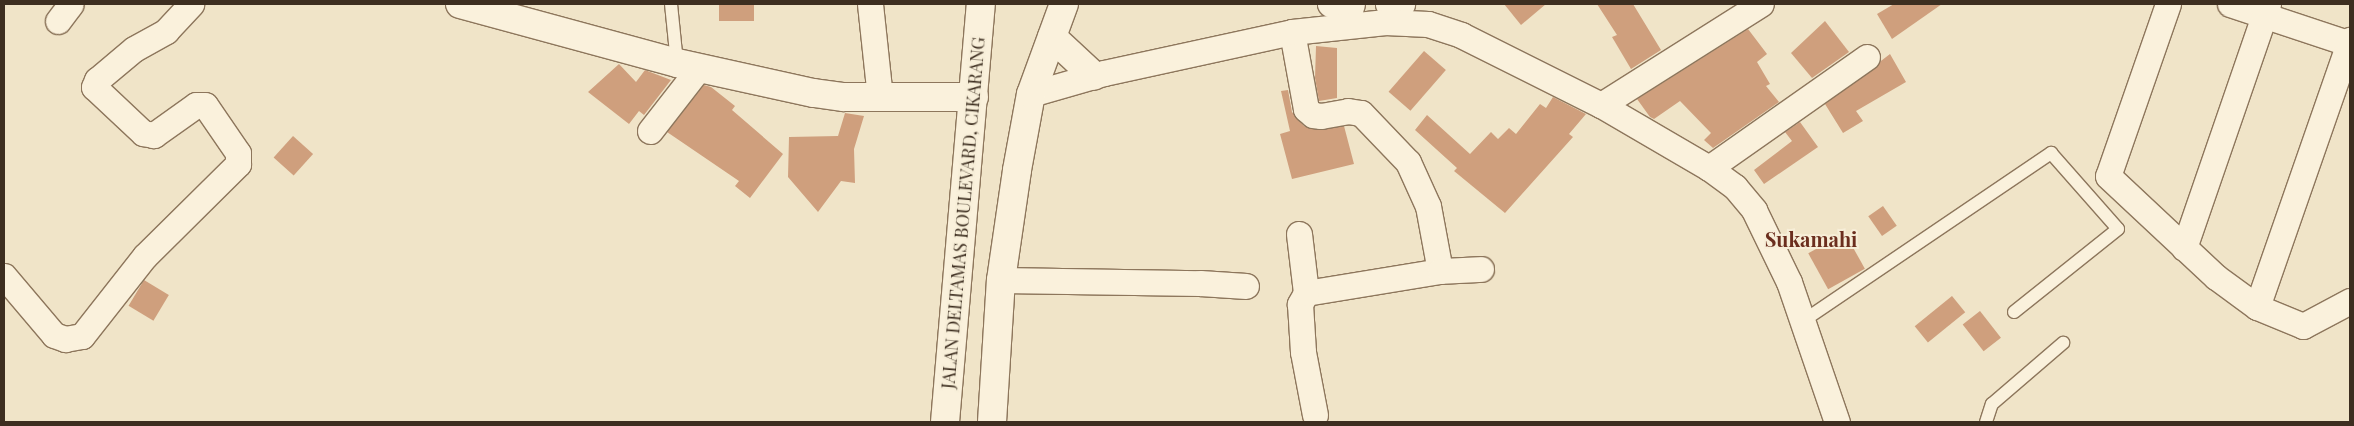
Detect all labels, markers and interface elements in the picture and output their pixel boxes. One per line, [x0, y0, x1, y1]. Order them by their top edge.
street label: JALAN DELTAMAS BOULEVARD, CIKARANG [937, 36, 989, 390]
district label: Sukamahi [1765, 226, 1857, 250]

